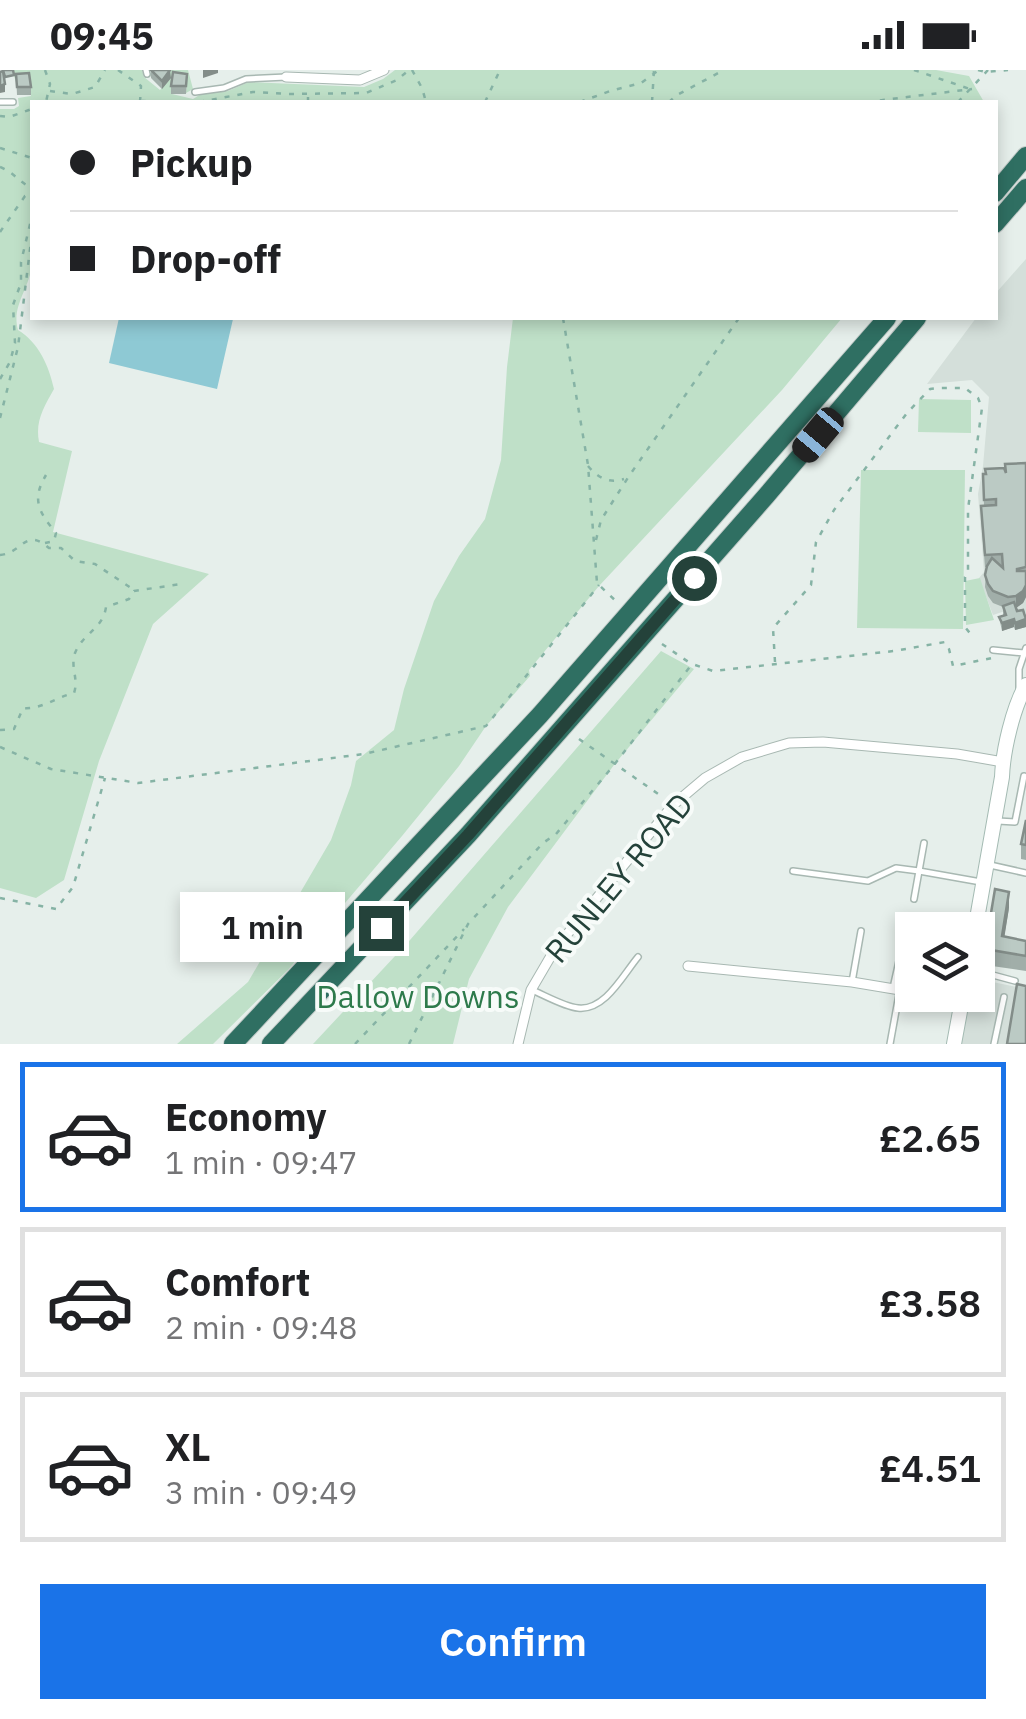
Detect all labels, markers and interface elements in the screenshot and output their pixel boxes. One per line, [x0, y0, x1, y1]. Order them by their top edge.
text: 09:45 [50, 11, 154, 60]
text: Pickup [130, 138, 253, 187]
text: Drop-off [130, 234, 281, 283]
car [787, 402, 849, 468]
route start [672, 556, 717, 601]
street label: RUNLEY ROAD [535, 784, 702, 971]
callout: 1 min [181, 893, 346, 963]
text: 1 min [221, 906, 304, 948]
route end [359, 906, 404, 951]
map controls [895, 912, 995, 1012]
button: layers [895, 912, 995, 1012]
park label: Dallow Downs [316, 975, 520, 1017]
icon: car [45, 1092, 135, 1182]
text: Economy [165, 1092, 327, 1141]
text: £2.65 [879, 1113, 981, 1162]
text: 1 min · 09:47 [165, 1141, 358, 1183]
icon: car [45, 1257, 135, 1347]
text: Comfort [165, 1257, 310, 1306]
text: £3.58 [879, 1278, 981, 1327]
text: 2 min · 09:48 [165, 1306, 358, 1348]
icon: car [45, 1422, 135, 1512]
text: XL [165, 1422, 211, 1471]
text: £4.51 [879, 1443, 981, 1492]
text: 3 min · 09:49 [165, 1471, 358, 1513]
button: Confirm [40, 1584, 986, 1699]

